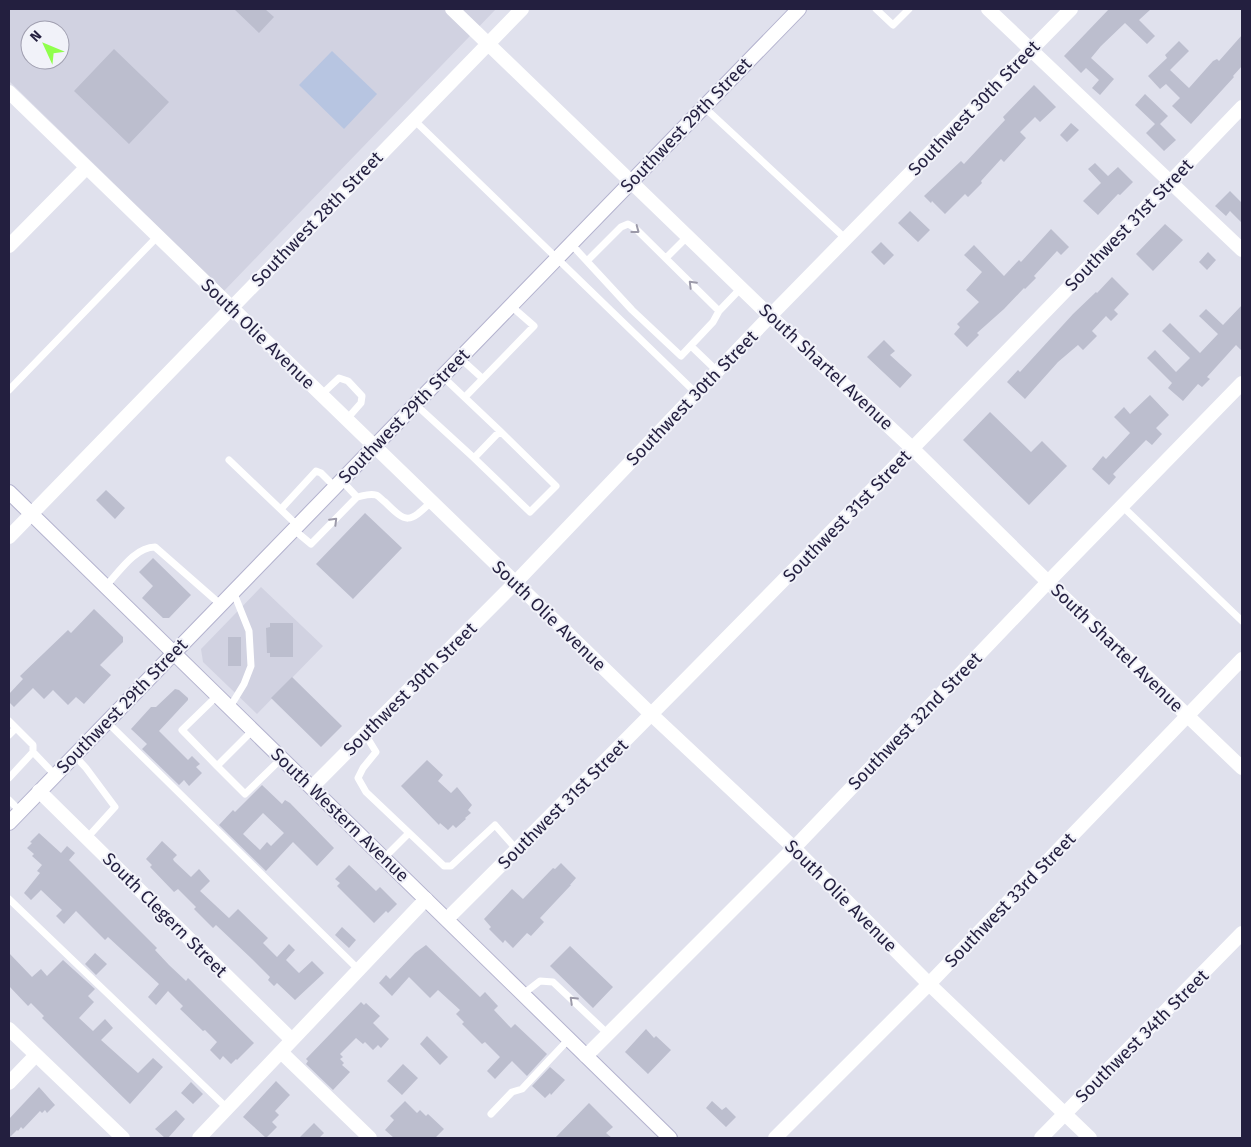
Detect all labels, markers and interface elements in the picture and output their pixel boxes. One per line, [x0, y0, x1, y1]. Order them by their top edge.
north arrow [20, 20, 70, 70]
text: N [27, 27, 45, 46]
street label: Southwest 30th Street [904, 35, 1045, 180]
street label: Southwest 29th Street [616, 53, 756, 197]
street label: Southwest 28th Street [247, 146, 388, 291]
street label: Southwest 31st Street [1060, 154, 1198, 296]
one-way arrow [630, 224, 640, 233]
street label: South Olie Avenue [196, 274, 320, 394]
one-way arrow [689, 281, 698, 290]
street label: South Shartel Avenue [754, 299, 898, 435]
street label: Southwest 30th Street [622, 325, 763, 470]
street label: Southwest 29th Street [334, 344, 474, 488]
street label: Southwest 31st Street [778, 445, 916, 587]
one-way arrow [328, 517, 337, 526]
street label: South Olie Avenue [487, 556, 611, 676]
street label: South Shartel Avenue [1046, 579, 1188, 717]
street label: Southwest 30th Street [339, 617, 482, 760]
street label: Southwest 29th Street [52, 634, 192, 778]
street label: Southwest 32nd Street [844, 647, 987, 794]
street label: Southwest 31st Street [493, 734, 633, 874]
street label: South Western Avenue [266, 743, 414, 887]
street label: Southwest 33rd Street [940, 828, 1080, 972]
street label: South Olie Avenue [780, 835, 902, 957]
street label: South Clegern Street [98, 848, 232, 982]
street label: Southwest 34th Street [1071, 964, 1214, 1107]
one-way arrow [569, 997, 578, 1006]

